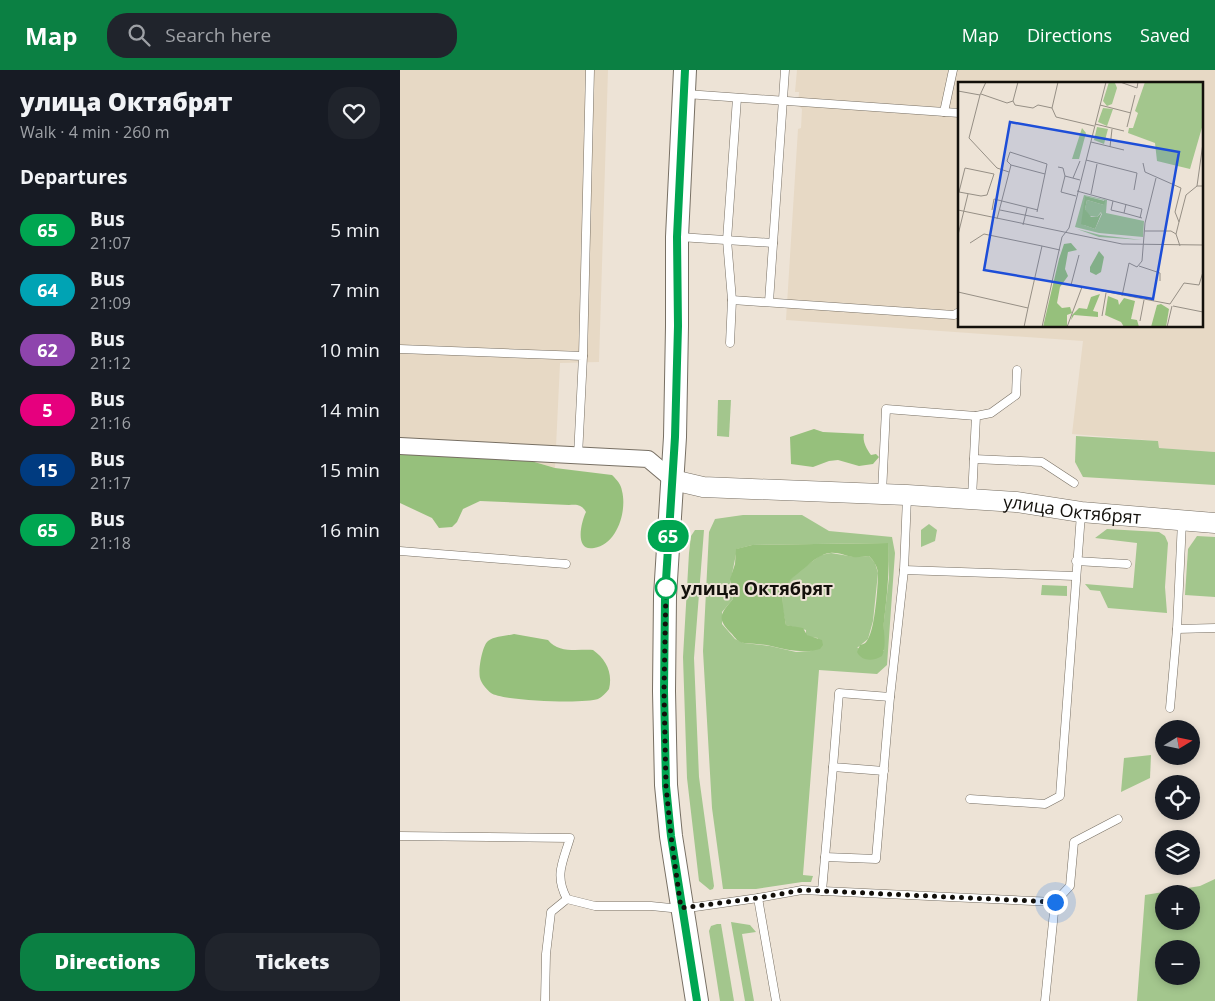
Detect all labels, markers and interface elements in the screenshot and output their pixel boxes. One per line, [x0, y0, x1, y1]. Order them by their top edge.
search box [107, 13, 457, 58]
text: Map [25, 19, 77, 52]
icon: search [125, 21, 153, 49]
text: Search here [165, 22, 271, 48]
text: Map [962, 23, 999, 47]
text: Directions [1027, 23, 1112, 47]
text: Saved [1140, 23, 1190, 47]
inset map [958, 82, 1202, 328]
text: улица Октябрят [20, 85, 232, 118]
button: heart [328, 87, 380, 139]
text: Walk · 4 min · 260 m [20, 121, 170, 143]
text: Departures [20, 164, 127, 190]
text: Bus [90, 206, 125, 232]
text: 5 min [330, 217, 380, 243]
text: 65 [37, 218, 58, 242]
text: 21:07 [90, 232, 131, 254]
text: Bus [90, 266, 125, 292]
text: 7 min [330, 277, 380, 303]
text: 64 [37, 278, 58, 302]
text: 21:09 [90, 292, 131, 314]
text: Bus [90, 326, 125, 352]
text: 10 min [319, 337, 380, 363]
text: 62 [37, 338, 58, 362]
text: 21:12 [90, 352, 131, 374]
text: Bus [90, 386, 125, 412]
text: 14 min [319, 397, 380, 423]
text: 5 [42, 398, 53, 422]
text: 21:16 [90, 412, 131, 434]
text: Bus [90, 446, 125, 472]
text: 15 min [319, 457, 380, 483]
text: 15 [37, 458, 58, 482]
text: 21:17 [90, 472, 131, 494]
street label: улица Октябрят [1003, 489, 1143, 529]
text: Bus [90, 506, 125, 532]
text: 16 min [319, 517, 380, 543]
text: 65 [37, 518, 58, 542]
line badge: 65 [646, 520, 690, 552]
text: 65 [658, 524, 678, 548]
text: 21:18 [90, 532, 131, 554]
place label: улица Октябрят [681, 576, 833, 600]
marker: улица Октябрят [655, 577, 677, 599]
north arrow [1155, 720, 1200, 765]
map controls [1155, 720, 1200, 985]
button: locate [1155, 775, 1200, 820]
button: layers [1155, 830, 1200, 875]
button: + [1155, 885, 1200, 930]
your location [1043, 890, 1068, 915]
button: Directions [20, 933, 195, 991]
button: Tickets [205, 933, 380, 991]
button: − [1155, 940, 1200, 985]

